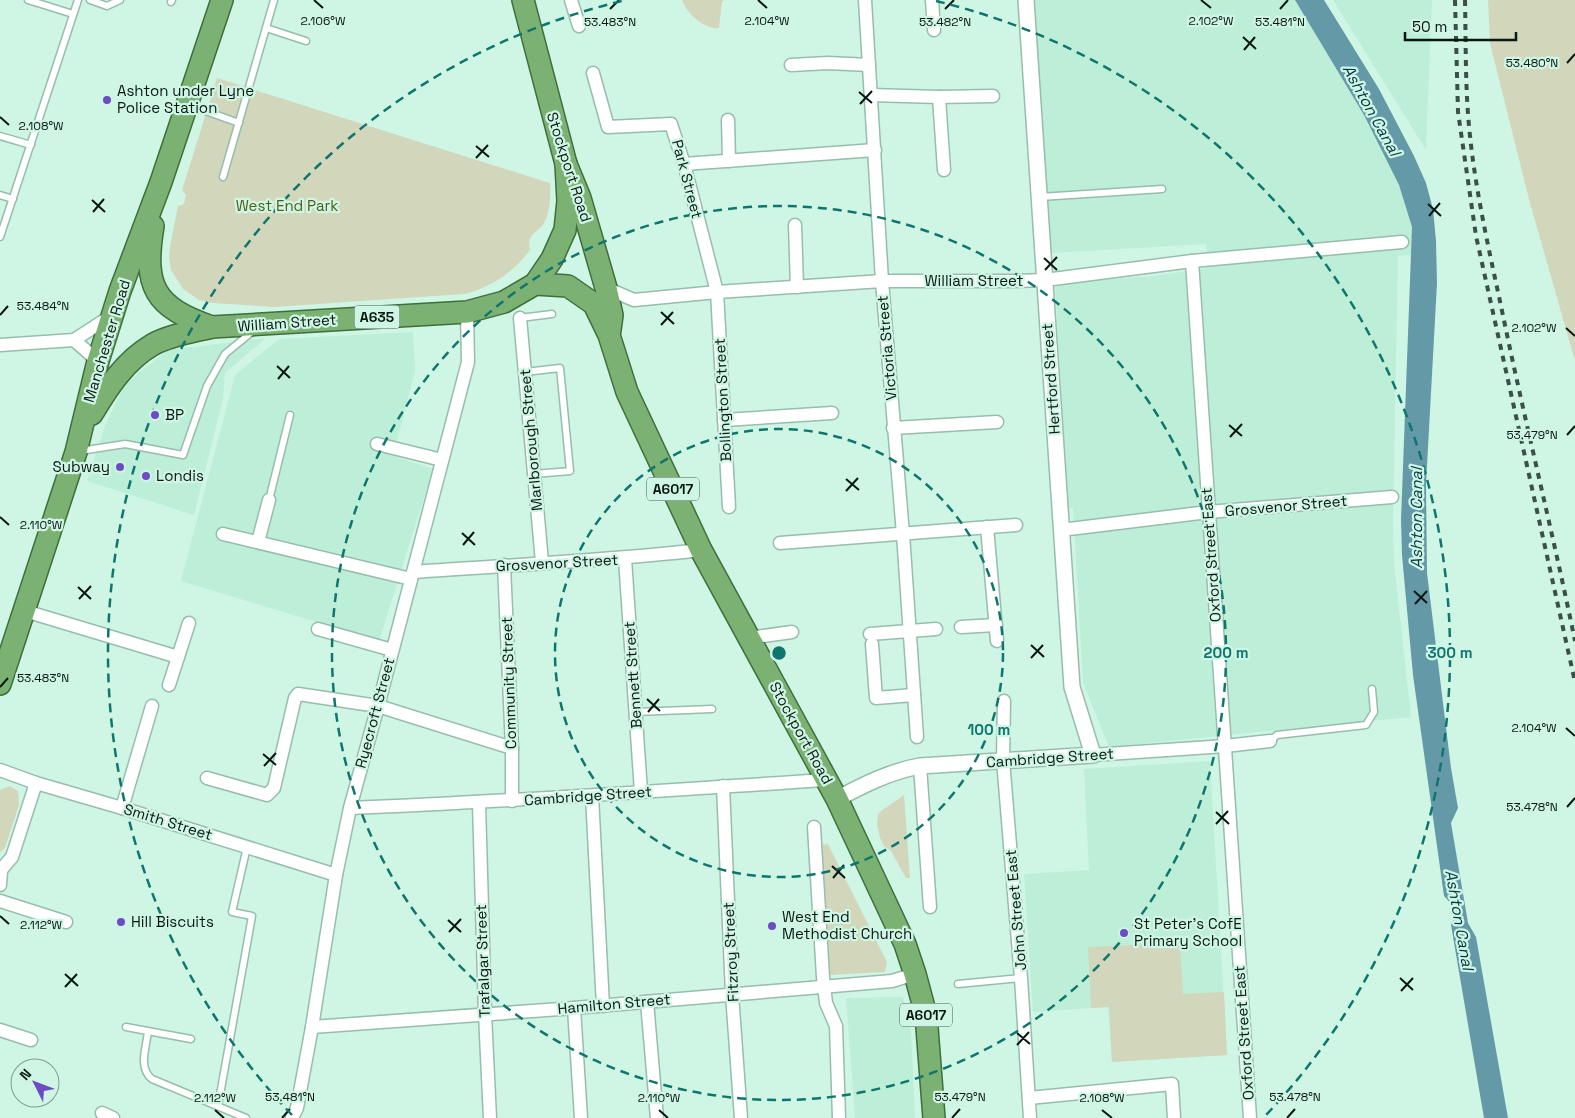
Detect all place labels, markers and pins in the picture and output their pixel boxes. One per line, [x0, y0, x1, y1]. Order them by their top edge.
place label: Ashton under Lyne Police Station [117, 81, 254, 117]
marker: Ashton under Lyne Police Station [101, 94, 113, 106]
place label: BP [165, 405, 184, 424]
marker: BP [149, 409, 161, 421]
place label: Subway [53, 457, 110, 476]
marker: Subway [114, 461, 126, 473]
place label: Londis [156, 466, 204, 485]
marker: Londis [140, 470, 152, 482]
centre of rings [770, 644, 788, 662]
place label: West End Methodist Church [782, 907, 912, 943]
place label: Hill Biscuits [131, 912, 214, 931]
place label: St Peter's CofE Primary School [1134, 914, 1242, 950]
marker: Hill Biscuits [115, 916, 127, 928]
marker: West End Methodist Church [766, 920, 778, 932]
marker: St Peter's CofE Primary School [1118, 927, 1130, 939]

